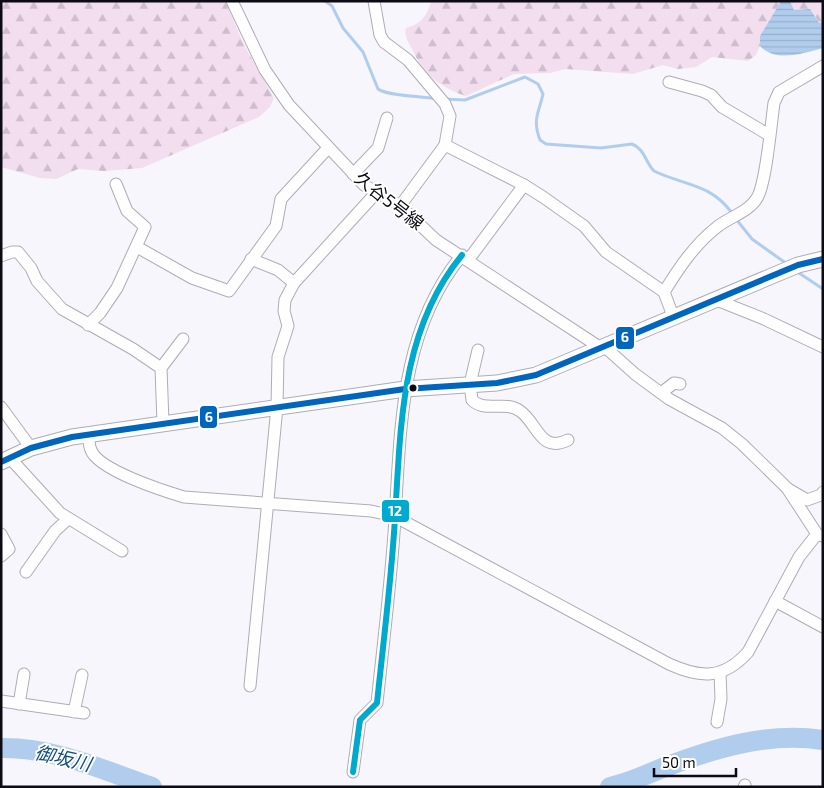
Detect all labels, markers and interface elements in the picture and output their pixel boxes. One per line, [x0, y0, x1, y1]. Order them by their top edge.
street label: 久谷5号線 [351, 166, 429, 234]
line badge: 6 [615, 326, 635, 350]
text: 6 [621, 328, 629, 345]
unlabelled marker [408, 383, 418, 393]
line badge: 6 [199, 405, 218, 429]
text: 6 [205, 408, 213, 425]
line badge: 12 [381, 499, 410, 523]
text: 12 [388, 502, 402, 519]
water label: 御坂川 [33, 740, 95, 776]
scale bar [654, 746, 736, 778]
text: 50 m [662, 753, 696, 771]

